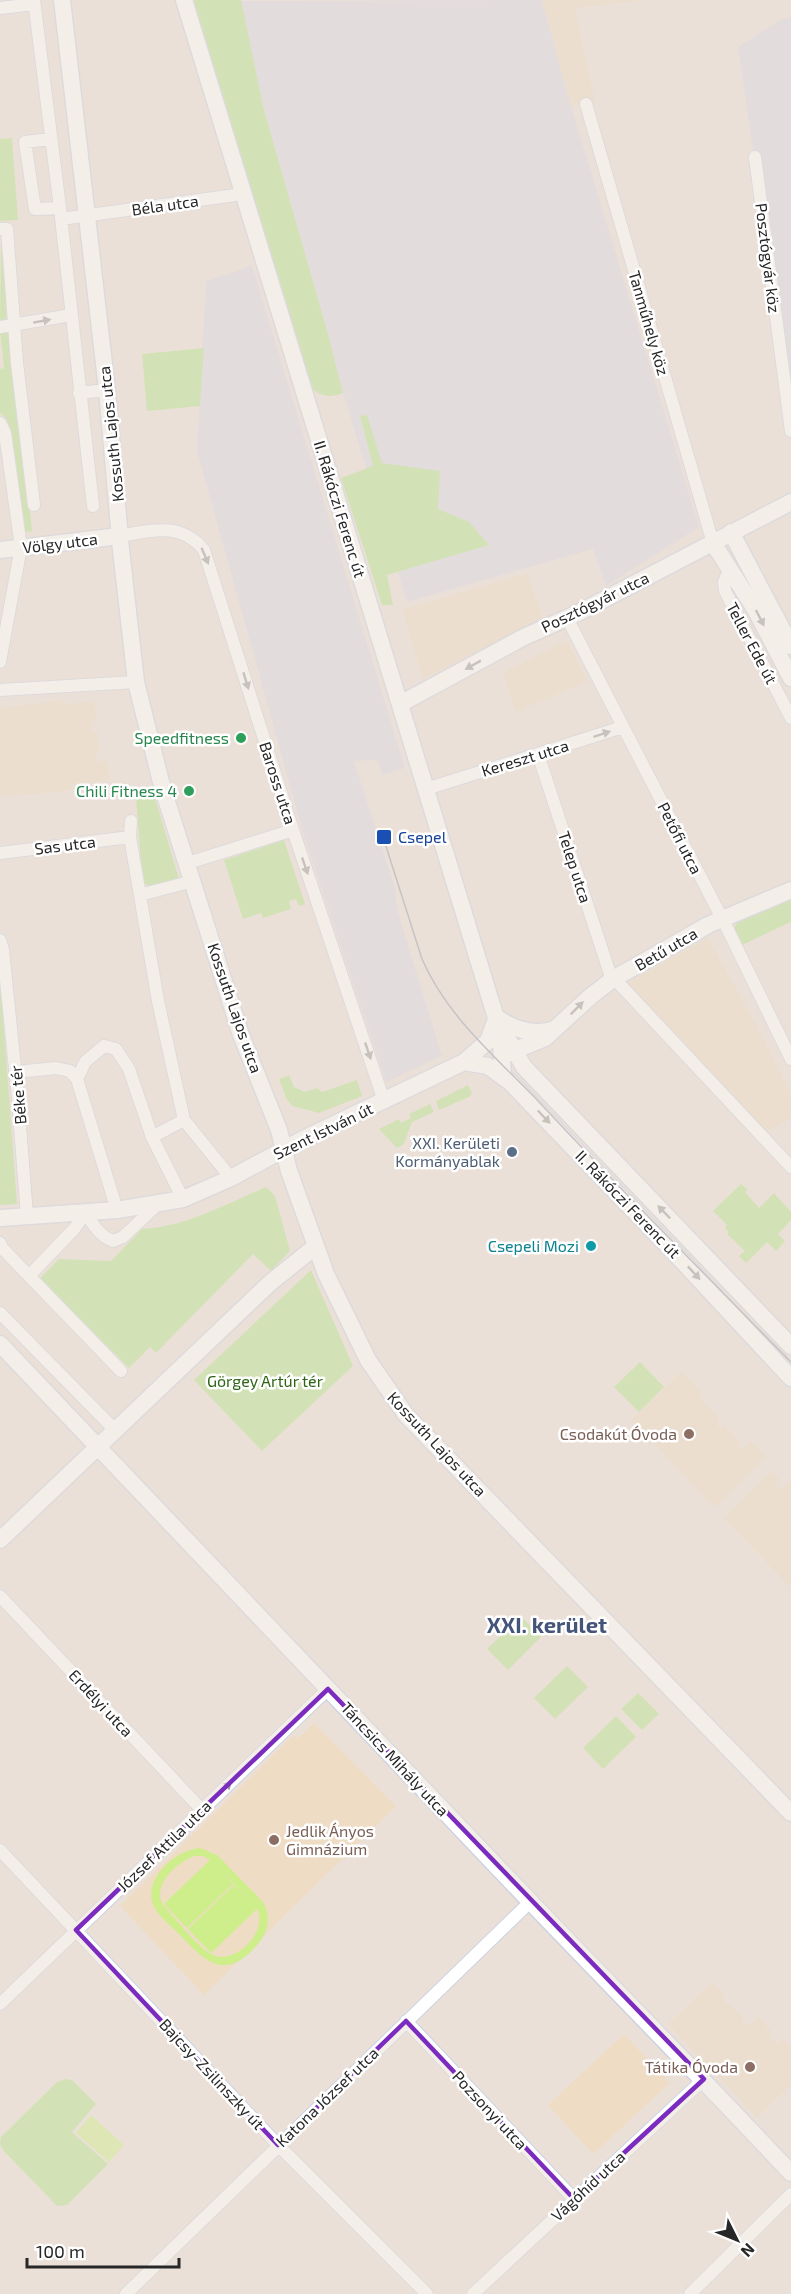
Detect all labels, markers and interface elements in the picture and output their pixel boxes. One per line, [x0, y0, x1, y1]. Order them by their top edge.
street label: Béla utca [130, 190, 200, 219]
street label: Posztógyár köz [752, 202, 785, 314]
street label: Tanműhely köz [625, 268, 674, 377]
one-way arrow [33, 316, 52, 325]
street label: Kossuth Lajos utca [94, 365, 128, 503]
street label: II. Rákóczi Ferenc út [311, 438, 370, 580]
street label: Völgy utca [21, 528, 99, 557]
one-way arrow [201, 548, 210, 565]
street label: Posztógyár utca [538, 567, 652, 636]
street label: Teller Ede út [723, 599, 782, 687]
one-way arrow [755, 610, 765, 627]
one-way arrow [464, 660, 481, 670]
one-way arrow [242, 672, 251, 690]
place label: Speedfitness [134, 728, 229, 747]
one-way arrow [593, 728, 611, 738]
marker: Speedfitness [234, 731, 248, 745]
street label: Kereszt utca [479, 735, 571, 780]
street label: Baross utca [256, 739, 301, 827]
place label: Chili Fitness 4 [76, 781, 177, 800]
marker: Chili Fitness 4 [182, 784, 196, 798]
street label: Petőfi utca [654, 799, 707, 877]
place label: Csepel [398, 827, 447, 846]
marker: Csepel [375, 828, 393, 846]
street label: Telep utca [555, 829, 596, 905]
street label: Sas utca [33, 831, 97, 858]
one-way arrow [301, 857, 311, 875]
street label: Betű utca [631, 923, 700, 974]
street label: Kossuth Lajos utca [203, 940, 267, 1076]
one-way arrow [570, 1002, 584, 1016]
one-way arrow [363, 1042, 373, 1060]
street label: Béke tér [5, 1064, 30, 1125]
street label: Szent István út [270, 1098, 376, 1163]
one-way arrow [537, 1110, 551, 1125]
place label: XXI. Kerületi Kormányablak [395, 1133, 500, 1170]
marker: XXI. Kerületi Kormányablak [505, 1145, 519, 1159]
street label: II. Rákóczi Ferenc út [572, 1146, 685, 1261]
one-way arrow [657, 1205, 671, 1220]
place label: Csepeli Mozi [488, 1236, 579, 1255]
marker: Csepeli Mozi [584, 1239, 598, 1253]
one-way arrow [687, 1265, 700, 1280]
park label: Görgey Artúr tér [207, 1371, 324, 1390]
street label: Kossuth Lajos utca [383, 1387, 491, 1501]
place label: Csodakút Óvoda [560, 1424, 677, 1443]
marker: Csodakút Óvoda [682, 1427, 696, 1441]
district label: XXI. kerület [487, 1611, 607, 1637]
street label: Erdélyi utca [65, 1665, 137, 1740]
street label: Táncsics Mihály utca [338, 1698, 453, 1820]
one-way arrow [217, 1781, 232, 1795]
street label: József Attila utca [113, 1796, 215, 1895]
place label: Jedlik Ányos Gimnázium [286, 1821, 374, 1858]
marker: Jedlik Ányos Gimnázium [267, 1833, 281, 1847]
street label: Bajcsy-Zsilinszky út [155, 2014, 269, 2134]
street label: Katona József utca [271, 2043, 382, 2150]
place label: Tátika Óvoda [645, 2057, 738, 2076]
marker: Tátika Óvoda [743, 2060, 757, 2074]
street label: Pozsonyi utca [449, 2066, 532, 2153]
street label: Vágóhíd utca [547, 2147, 628, 2225]
north arrow [707, 2210, 767, 2270]
scale bar [27, 2231, 178, 2269]
text: 100 m [36, 2240, 85, 2262]
text: N [737, 2240, 759, 2261]

